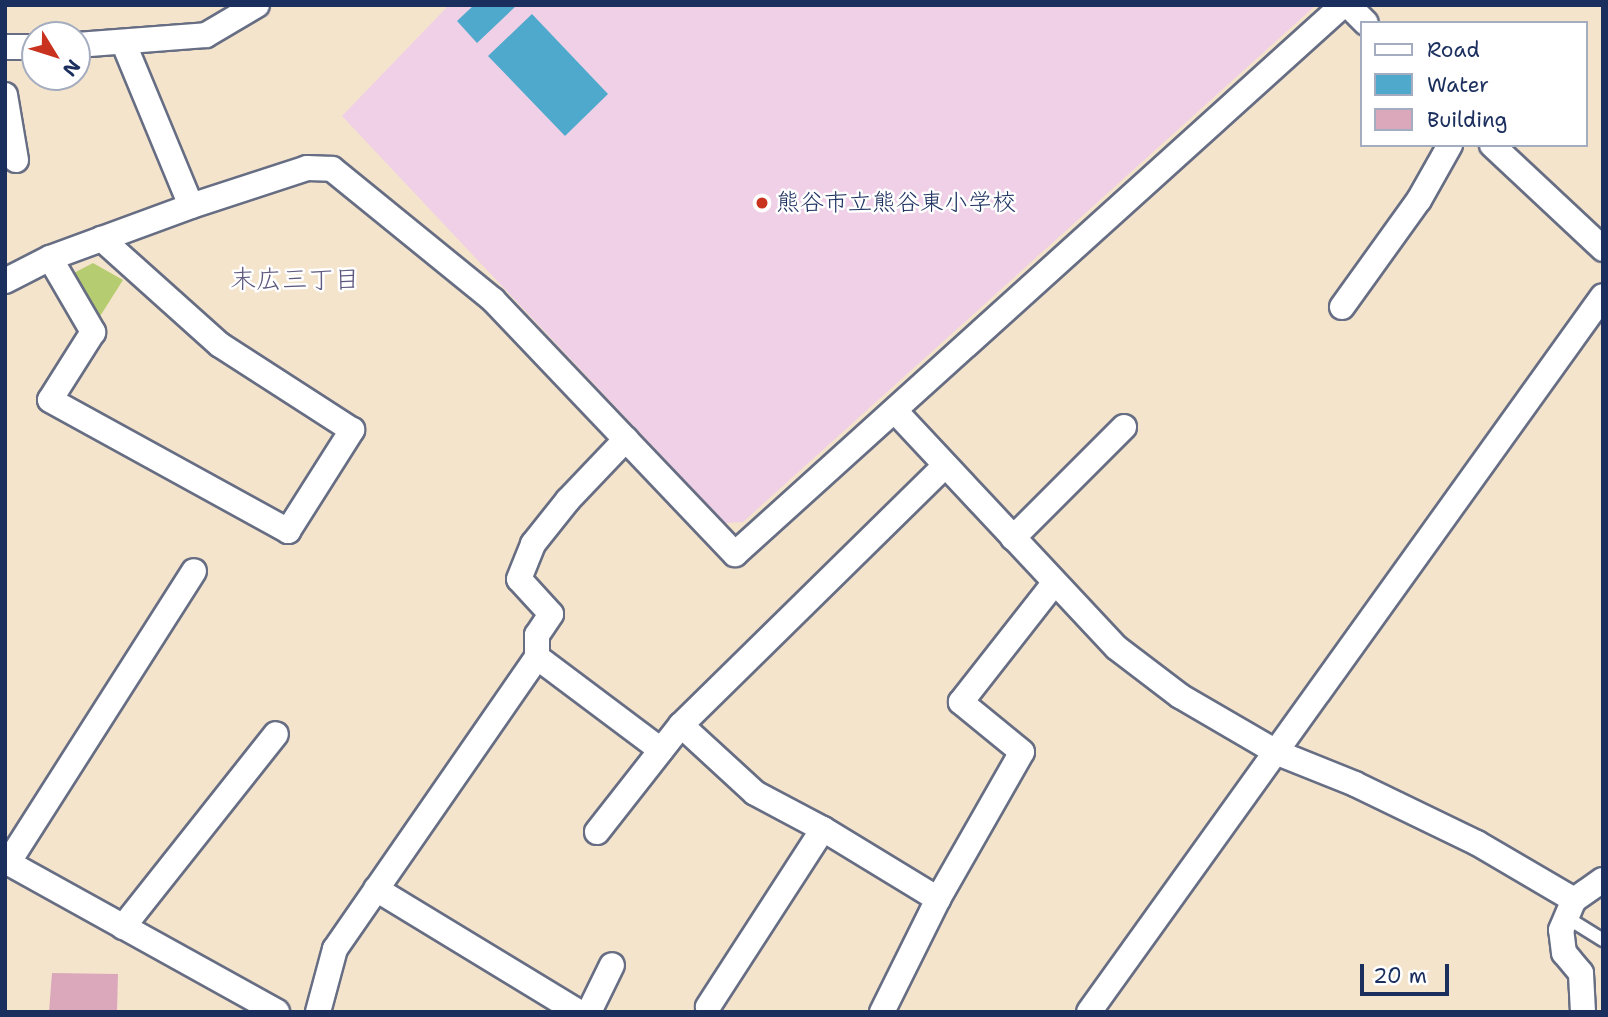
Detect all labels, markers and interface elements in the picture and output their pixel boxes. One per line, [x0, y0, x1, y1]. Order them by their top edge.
north arrow [21, 21, 91, 91]
legend [1360, 21, 1587, 147]
text: Road [1427, 36, 1480, 64]
text: N [57, 54, 86, 82]
text: Water [1427, 71, 1489, 99]
text: Building [1427, 106, 1507, 134]
place label: 熊谷市立熊谷東小学校 [776, 189, 1016, 217]
marker: 熊谷市立熊谷東小学校 [754, 195, 770, 211]
district label: 末広三丁目 [230, 263, 360, 295]
scale bar [1363, 950, 1452, 994]
text: 20 m [1373, 962, 1427, 990]

